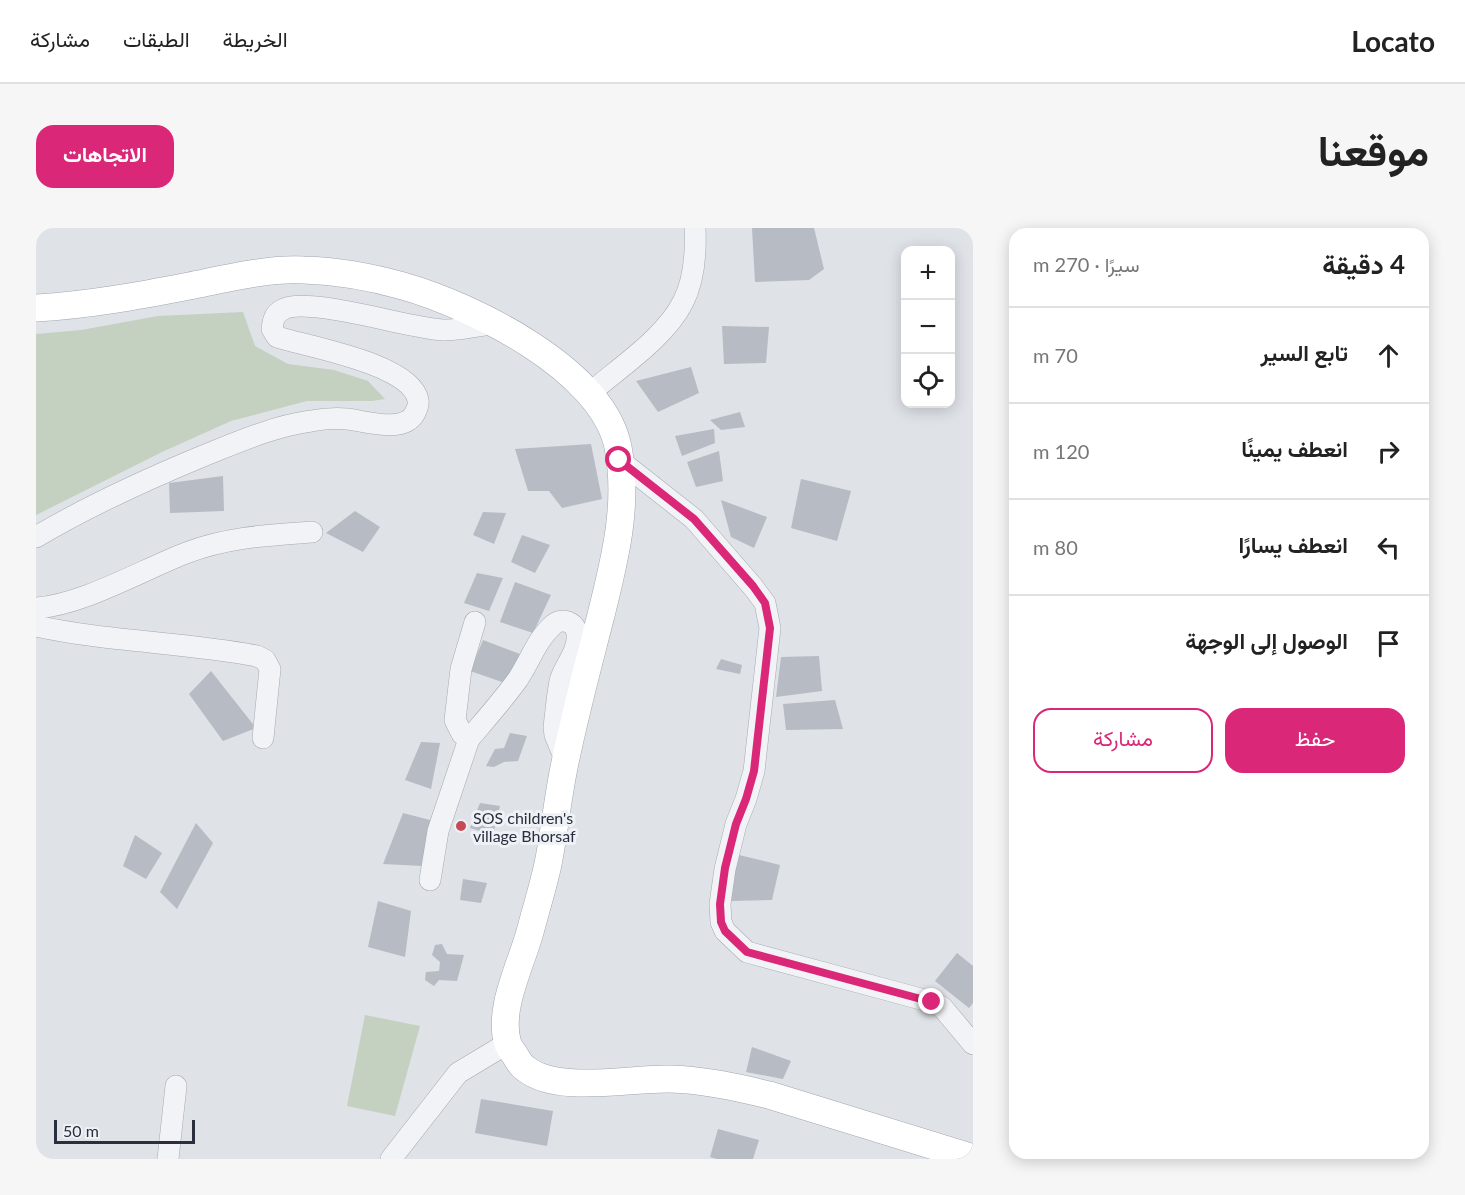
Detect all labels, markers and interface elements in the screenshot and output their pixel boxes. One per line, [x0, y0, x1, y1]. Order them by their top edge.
text: Locato [1351, 24, 1435, 58]
text: مشاركة [30, 26, 90, 51]
text: الطبقات [123, 26, 190, 51]
text: الخريطة [223, 26, 288, 51]
button: الاتجاهات [36, 125, 174, 188]
text: موقعنا [1318, 125, 1429, 175]
map controls [901, 246, 955, 408]
button: + [901, 246, 955, 300]
text: 4 دقيقة [1322, 248, 1405, 280]
text: سيرًا · 270 m [1033, 252, 1140, 276]
button: − [901, 300, 955, 354]
text: تابع السير [1261, 339, 1348, 366]
icon: ahead [1372, 339, 1405, 372]
text: 70 m [1033, 343, 1078, 367]
button: locate [901, 354, 955, 408]
text: انعطف يمينًا [1241, 435, 1348, 462]
icon: right [1372, 435, 1405, 468]
text: 120 m [1033, 439, 1089, 463]
route start [605, 446, 631, 472]
text: انعطف يسارًا [1239, 531, 1348, 558]
icon: left [1372, 531, 1405, 564]
text: 80 m [1033, 535, 1078, 559]
text: الوصول إلى الوجهة [1185, 627, 1348, 654]
icon: arrive [1372, 627, 1405, 660]
button: مشاركة [1033, 708, 1213, 773]
button: حفظ [1225, 708, 1405, 773]
place label: SOS children's village Bhorsaf [473, 808, 576, 845]
marker: SOS children's village Bhorsaf [454, 819, 468, 833]
route end [918, 988, 944, 1014]
scale bar [54, 1117, 195, 1144]
text: 50 m [63, 1121, 99, 1140]

